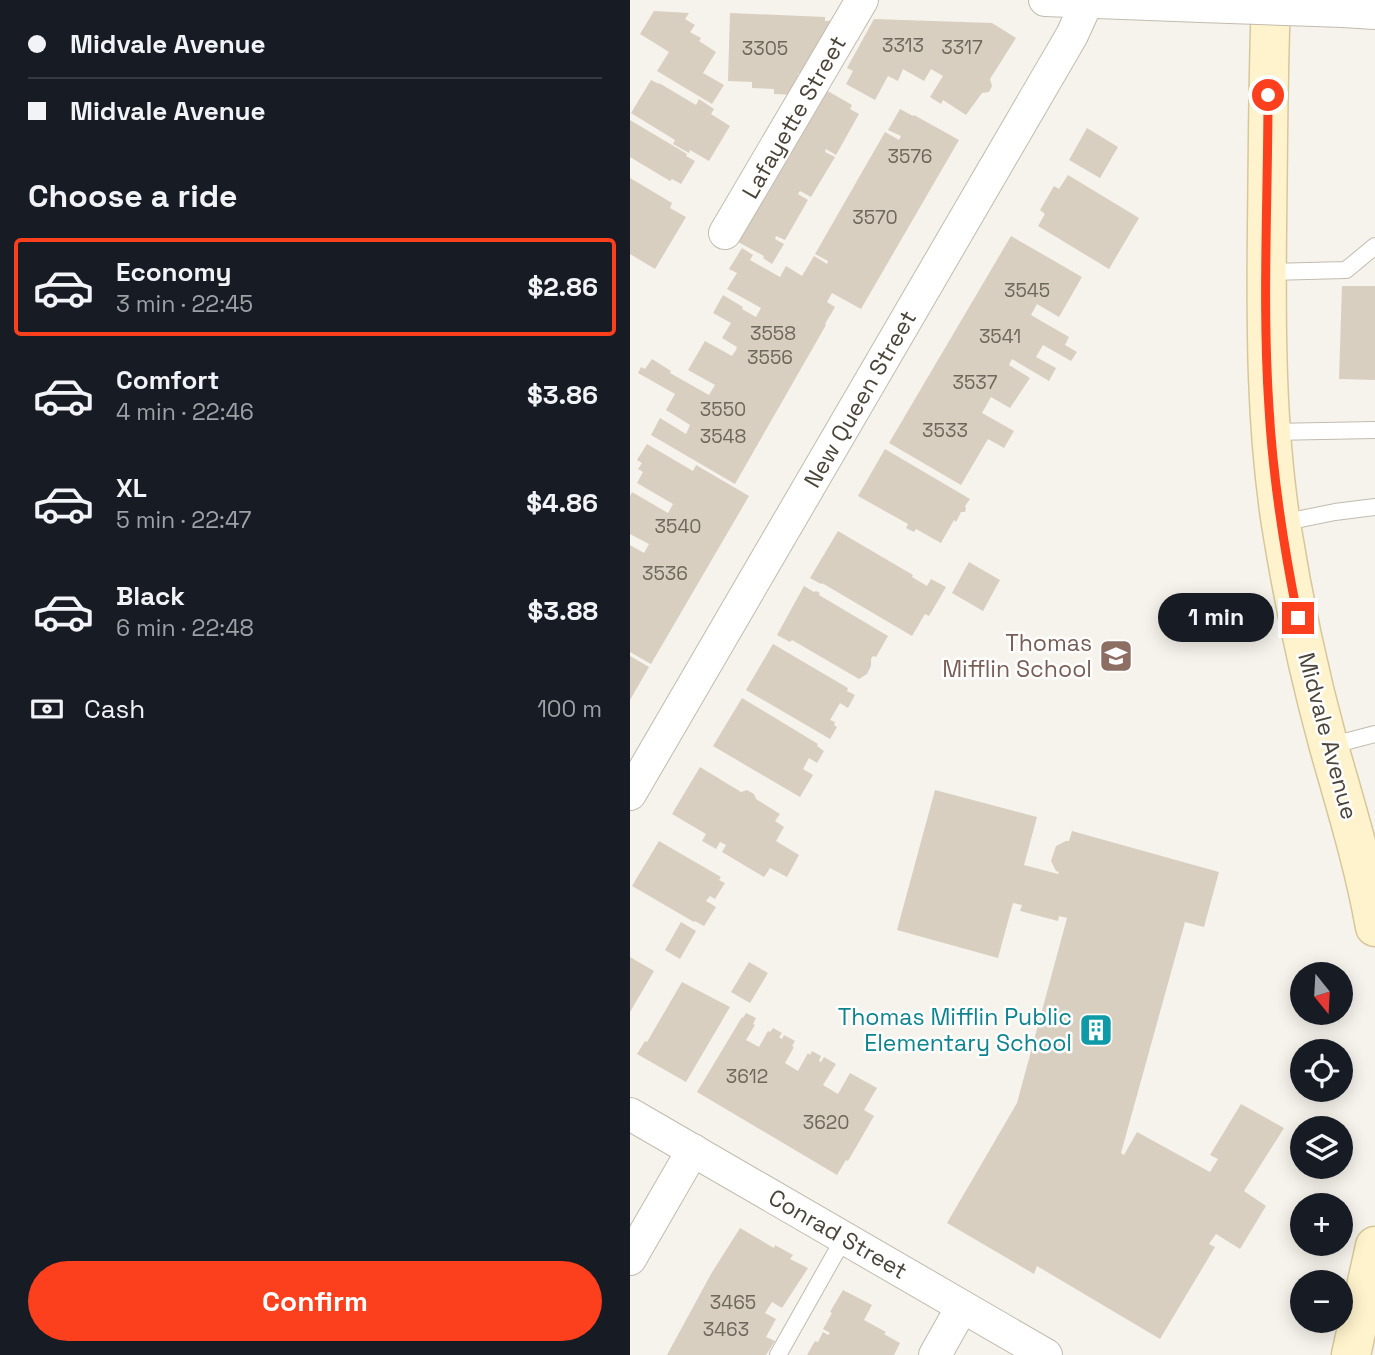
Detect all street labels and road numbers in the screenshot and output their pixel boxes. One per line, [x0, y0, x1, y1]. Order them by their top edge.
street label: Lafayette Street [735, 30, 853, 204]
street label: New Queen Street [797, 305, 923, 493]
street label: Midvale Avenue [1291, 649, 1365, 823]
street label: Conrad Street [763, 1182, 913, 1286]

